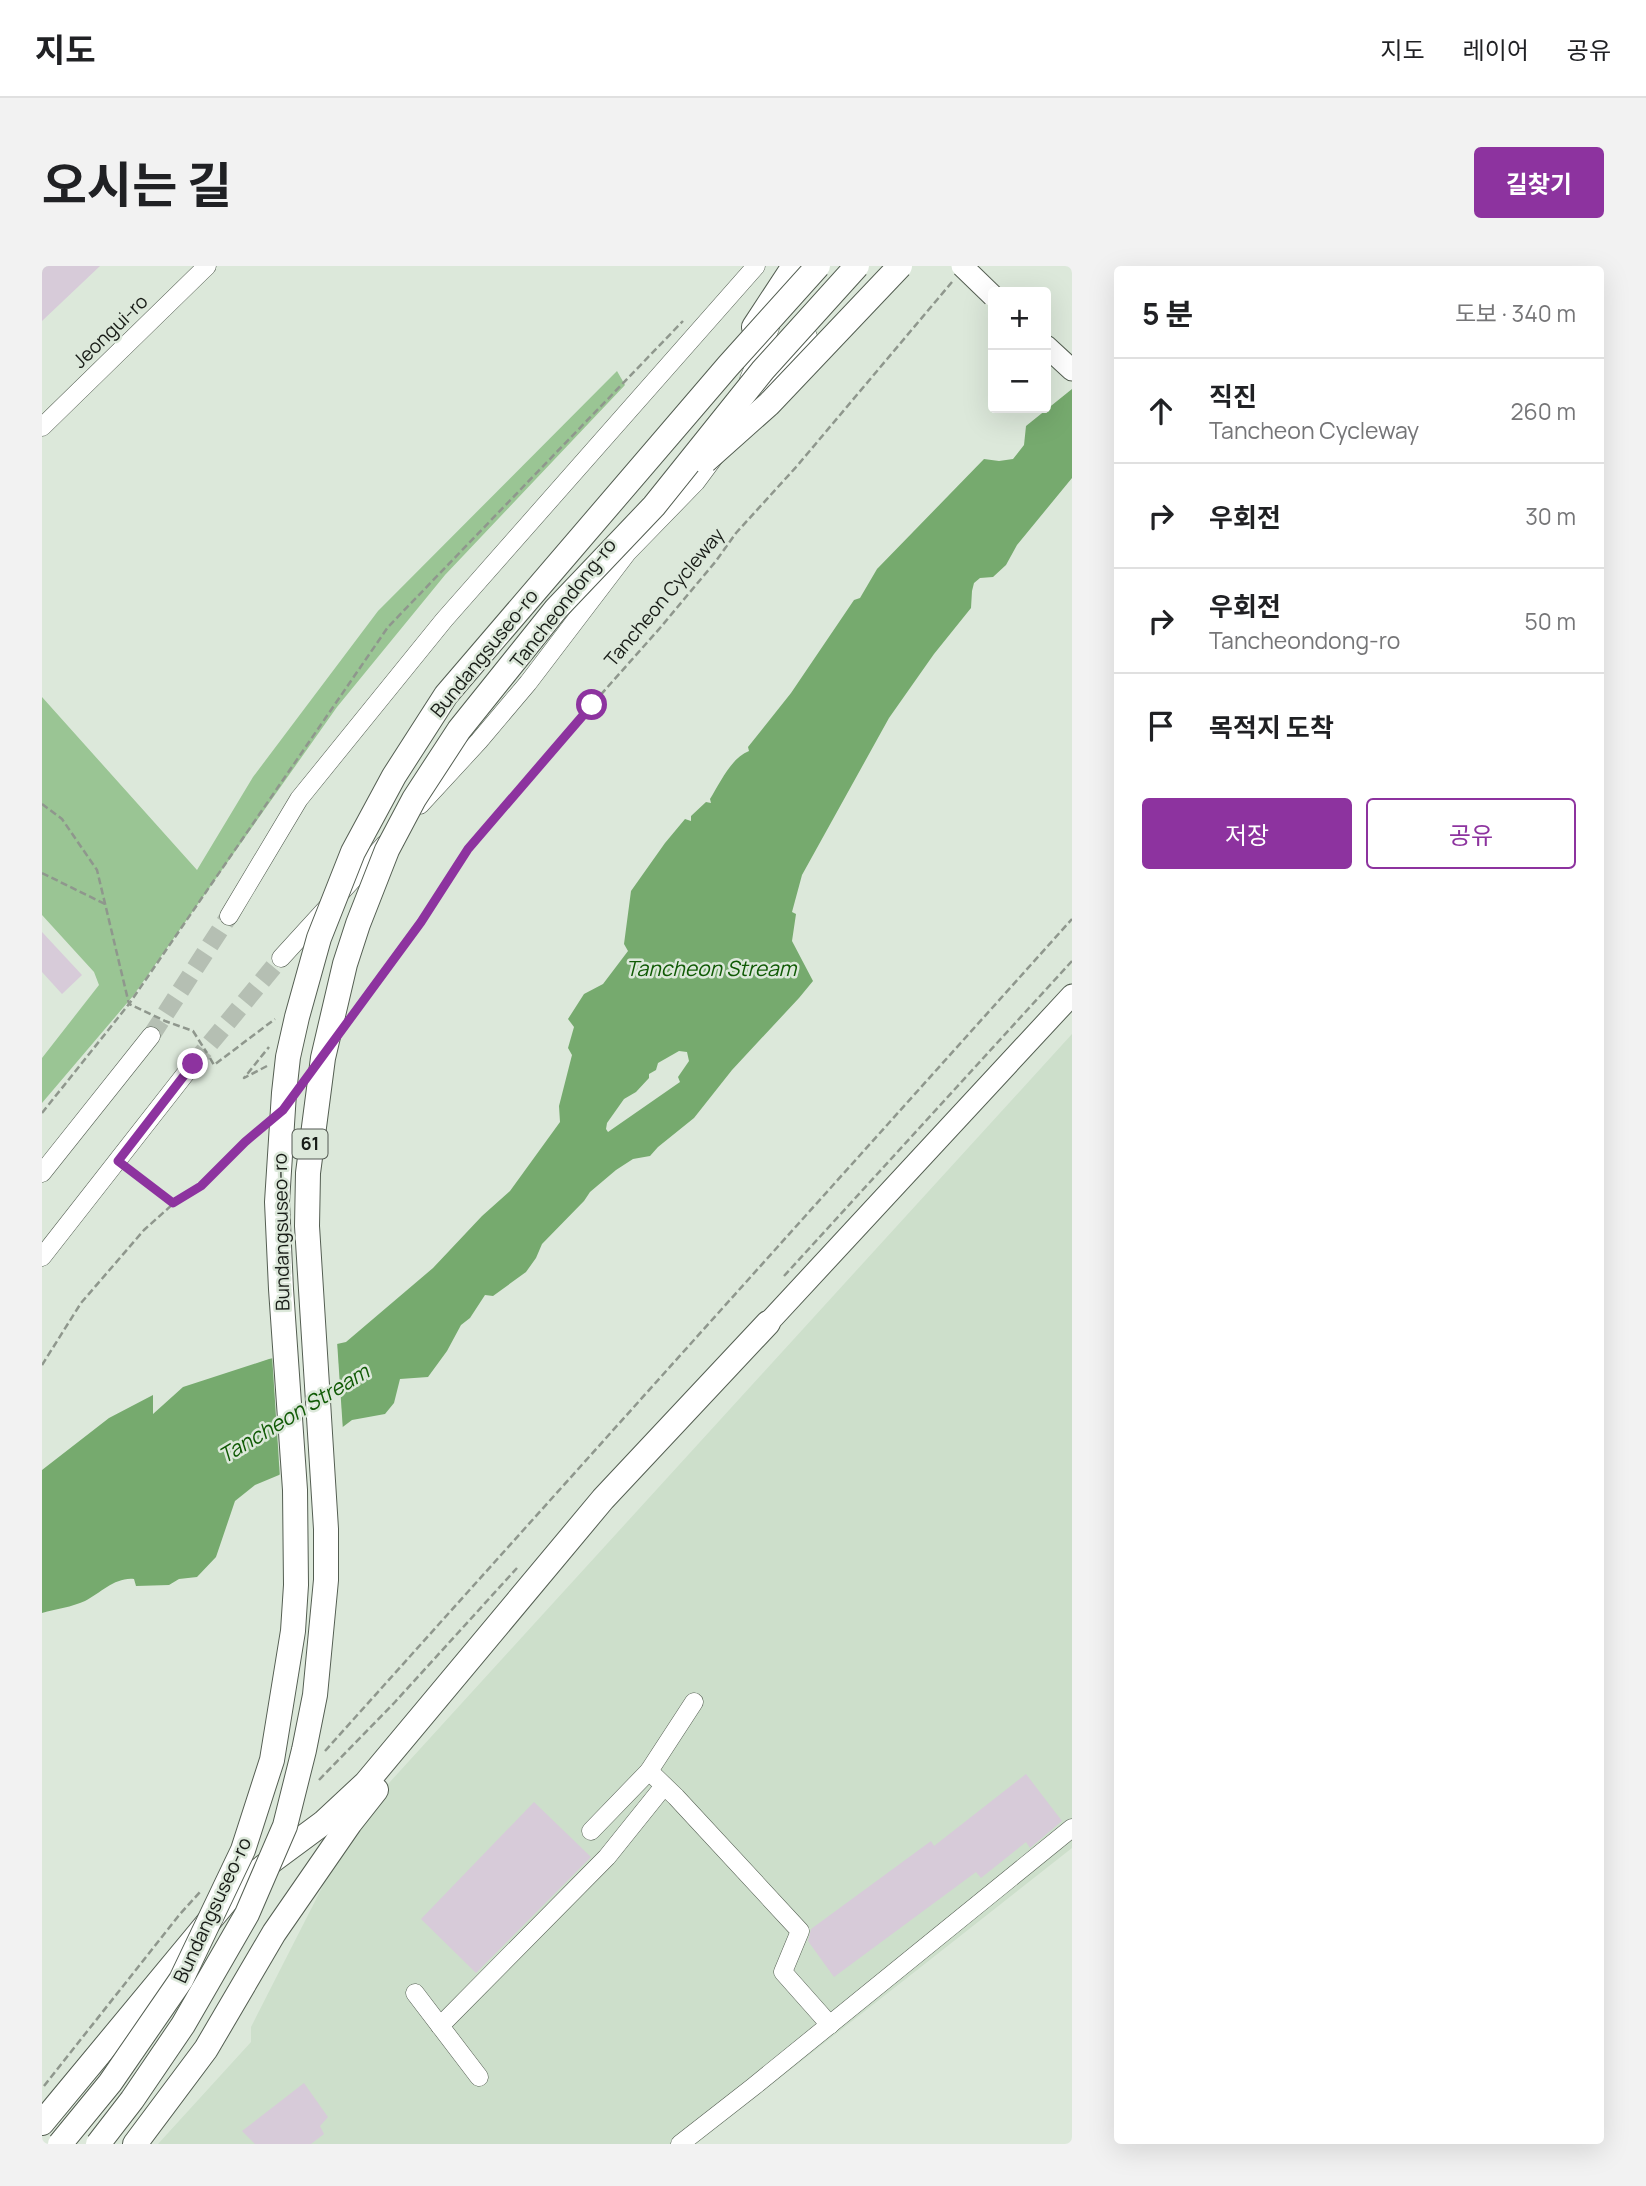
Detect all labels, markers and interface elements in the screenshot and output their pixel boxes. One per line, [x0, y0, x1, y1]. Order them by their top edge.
text: 지도 [35, 27, 96, 72]
text: 지도 [1380, 33, 1425, 66]
text: 레이어 [1463, 33, 1529, 66]
text: 공유 [1567, 33, 1611, 66]
button: 길찾기 [1474, 147, 1604, 218]
text: 오시는 길 [42, 151, 232, 218]
map controls [988, 287, 1051, 413]
button: + [988, 287, 1051, 350]
street label: Jeongui-ro [67, 289, 153, 373]
text: 5 분 [1142, 293, 1193, 334]
text: 도보 · 340 m [1455, 297, 1576, 329]
button: − [988, 350, 1051, 413]
text: 직진 [1209, 378, 1257, 414]
icon: ahead [1142, 392, 1180, 430]
text: 260 m [1510, 395, 1576, 427]
text: Tancheon Cycleway [1209, 414, 1419, 446]
icon: right [1142, 497, 1180, 535]
text: 우회전 [1209, 499, 1281, 535]
text: 30 m [1525, 500, 1576, 532]
street label: Tancheon Cycleway [598, 522, 730, 672]
street label: Tancheondong-ro [504, 533, 622, 673]
street label: Bundangsuseo-ro [424, 583, 544, 723]
text: 우회전 [1209, 588, 1281, 624]
icon: right [1142, 602, 1180, 640]
text: 50 m [1525, 605, 1576, 637]
text: Tancheondong-ro [1209, 624, 1400, 656]
route start [576, 689, 607, 720]
icon: arrive [1142, 707, 1180, 745]
text: 목적지 도착 [1209, 709, 1334, 745]
button: 저장 [1142, 798, 1352, 869]
button: 공유 [1366, 798, 1576, 869]
water label: Tancheon Stream [626, 954, 798, 982]
route end [177, 1048, 208, 1079]
road number: 61 [292, 1130, 328, 1158]
street label: Bundangsuseo-ro [267, 1153, 295, 1311]
water label: Tancheon Stream [213, 1357, 375, 1469]
street label: Bundangsuseo-ro [167, 1833, 257, 1987]

